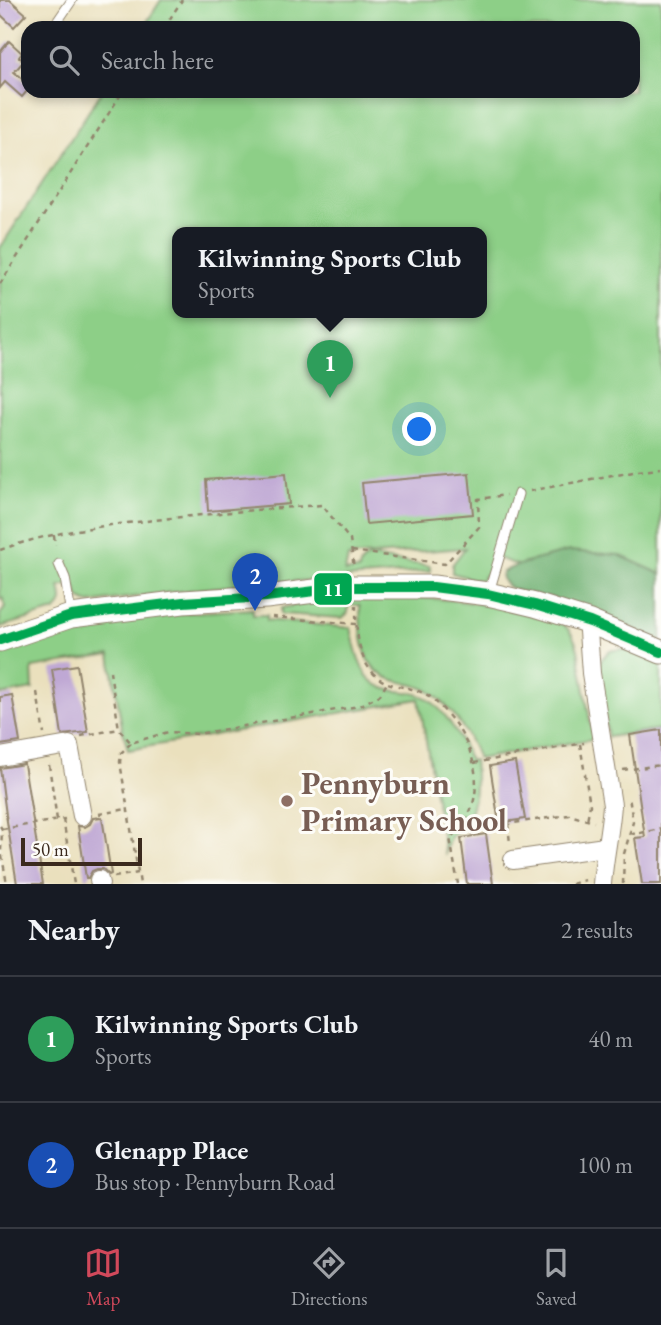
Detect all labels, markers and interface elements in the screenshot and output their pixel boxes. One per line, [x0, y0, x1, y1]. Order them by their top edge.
search box [21, 21, 640, 98]
icon: search [45, 41, 83, 79]
text: Search here [101, 43, 214, 77]
popup [172, 227, 487, 318]
text: Kilwinning Sports Club [198, 241, 461, 275]
text: Sports [198, 275, 254, 305]
pin: 1 [307, 340, 353, 398]
your location [402, 412, 436, 446]
pin: 2 [232, 553, 278, 611]
line badge: 11 [313, 572, 353, 606]
text: 11 [323, 577, 343, 602]
place label: Pennyburn Primary School [301, 762, 507, 841]
marker: Pennyburn Primary School [279, 793, 295, 809]
scale bar [21, 835, 142, 867]
text: 50 m [32, 837, 69, 862]
text: Nearby [28, 910, 120, 949]
text: 2 results [561, 915, 633, 945]
text: Kilwinning Sports Club [95, 1007, 358, 1041]
text: 1 [45, 1024, 57, 1054]
text: 40 m [588, 1024, 633, 1054]
text: Sports [95, 1041, 151, 1071]
text: Glenapp Place [95, 1133, 248, 1167]
text: 2 [45, 1150, 57, 1180]
text: 100 m [577, 1150, 633, 1180]
text: Bus stop · Pennyburn Road [95, 1167, 335, 1197]
tab: Map [84, 1244, 122, 1311]
tab: Directions [291, 1244, 367, 1311]
tab: Saved [536, 1244, 577, 1311]

